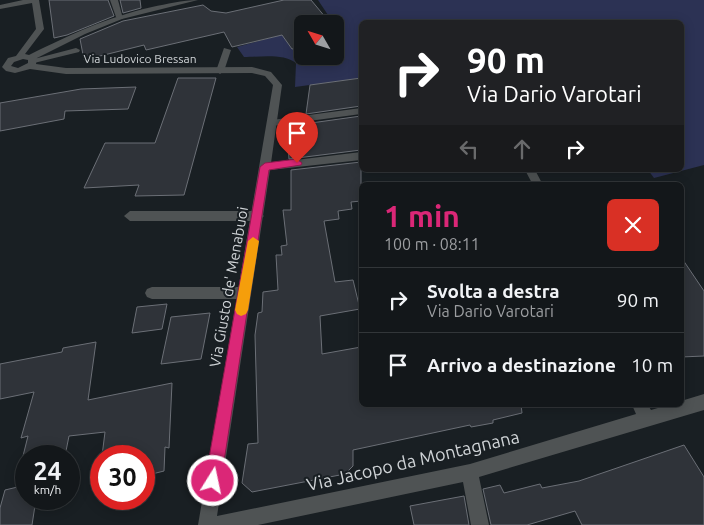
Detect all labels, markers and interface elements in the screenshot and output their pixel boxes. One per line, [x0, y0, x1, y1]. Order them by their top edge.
north arrow [294, 15, 344, 65]
map controls [294, 15, 344, 65]
icon: right [384, 40, 449, 105]
text: 90 m [467, 40, 545, 80]
street label: Via Ludovico Bressan [83, 52, 197, 65]
text: Via Dario Varotari [467, 81, 641, 106]
pin [276, 112, 318, 163]
icon: arrive [283, 119, 311, 147]
icon: left [455, 135, 483, 163]
icon: ahead [508, 135, 536, 163]
icon: right [561, 135, 589, 163]
text: 1 min [384, 199, 460, 233]
button: close [607, 199, 659, 251]
street label: Via Giusto de' Menabuoi [206, 205, 251, 369]
text: 100 m · 08:11 [384, 235, 480, 253]
text: Svolta a destra [427, 280, 560, 302]
icon: right [384, 286, 412, 314]
text: 90 m [617, 289, 659, 311]
text: Via Dario Varotari [427, 302, 554, 320]
icon: arrive [384, 351, 412, 379]
text: Arrivo a destinazione [427, 354, 616, 376]
text: 10 m [631, 354, 673, 376]
street label: Via Jacopo da Montagnana [304, 426, 521, 494]
speed limit sign: 30 [90, 445, 155, 510]
position arrow [186, 454, 238, 506]
text: 24 [33, 457, 62, 485]
text: km/h [34, 483, 61, 496]

